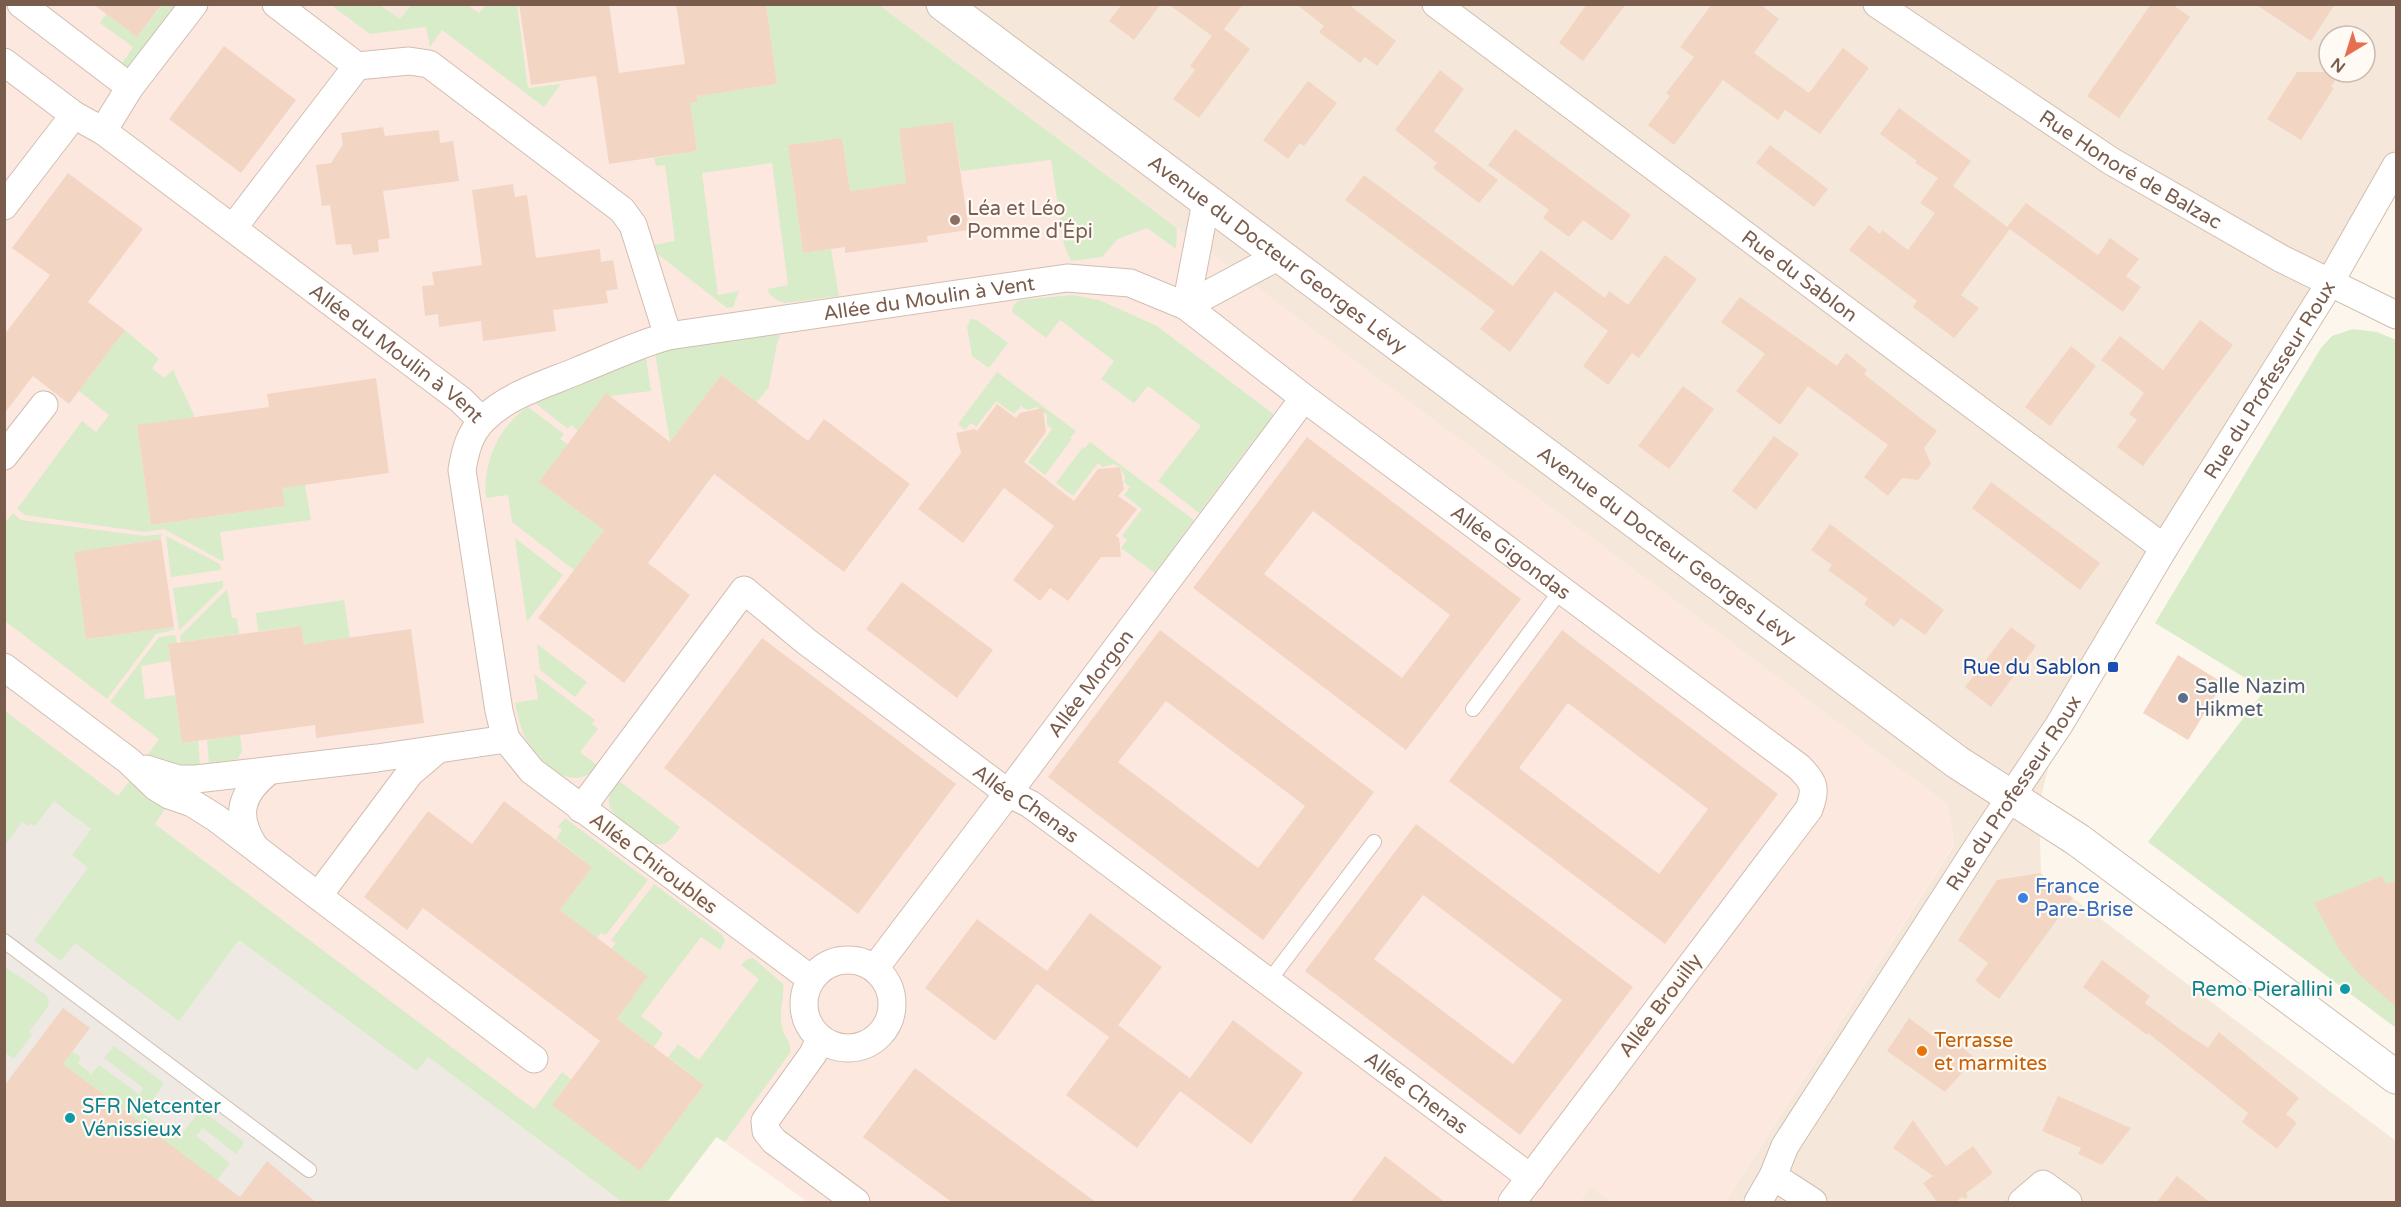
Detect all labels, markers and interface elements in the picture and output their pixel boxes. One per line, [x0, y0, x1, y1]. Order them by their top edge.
north arrow [2317, 24, 2377, 84]
text: N [2327, 53, 2350, 77]
street label: Rue Honoré de Balzac [2034, 105, 2226, 235]
street label: Avenue du Docteur Georges Lévy [1143, 151, 1412, 360]
place label: Léa et Léo Pomme d'Épi [967, 197, 1093, 244]
marker: Léa et Léo Pomme d'Épi [948, 213, 962, 227]
street label: Rue du Sablon [1736, 225, 1862, 328]
street label: Allée du Moulin à Vent [822, 272, 1037, 326]
street label: Rue du Professeur Roux [2199, 277, 2341, 484]
street label: Allée du Moulin à Vent [304, 279, 488, 429]
street label: Avenue du Docteur Georges Lévy [1532, 442, 1801, 651]
street label: Allée Gigondas [1446, 501, 1575, 605]
street label: Allée Morgon [1043, 625, 1139, 742]
place label: Rue du Sablon [1963, 656, 2101, 680]
marker: Rue du Sablon [2106, 660, 2120, 674]
place label: Salle Nazim Hikmet [2195, 675, 2306, 722]
street label: Rue du Professeur Roux [1942, 691, 2087, 896]
marker: Salle Nazim Hikmet [2176, 691, 2190, 705]
street label: Allée Chenas [968, 760, 1083, 849]
street label: Allée Chiroubles [585, 808, 722, 920]
place label: France Pare-Brise [2035, 875, 2133, 922]
marker: France Pare-Brise [2016, 891, 2030, 905]
street label: Allée Brouilly [1614, 949, 1708, 1062]
place label: Remo Pierallini [2191, 978, 2333, 1002]
marker: Remo Pierallini [2338, 982, 2352, 996]
place label: Terrasse et marmites [1934, 1029, 2047, 1076]
marker: Terrasse et marmites [1915, 1044, 1929, 1058]
street label: Allée Chenas [1359, 1047, 1472, 1140]
place label: SFR Netcenter Vénissieux [82, 1095, 221, 1142]
marker: SFR Netcenter Vénissieux [63, 1111, 77, 1125]

